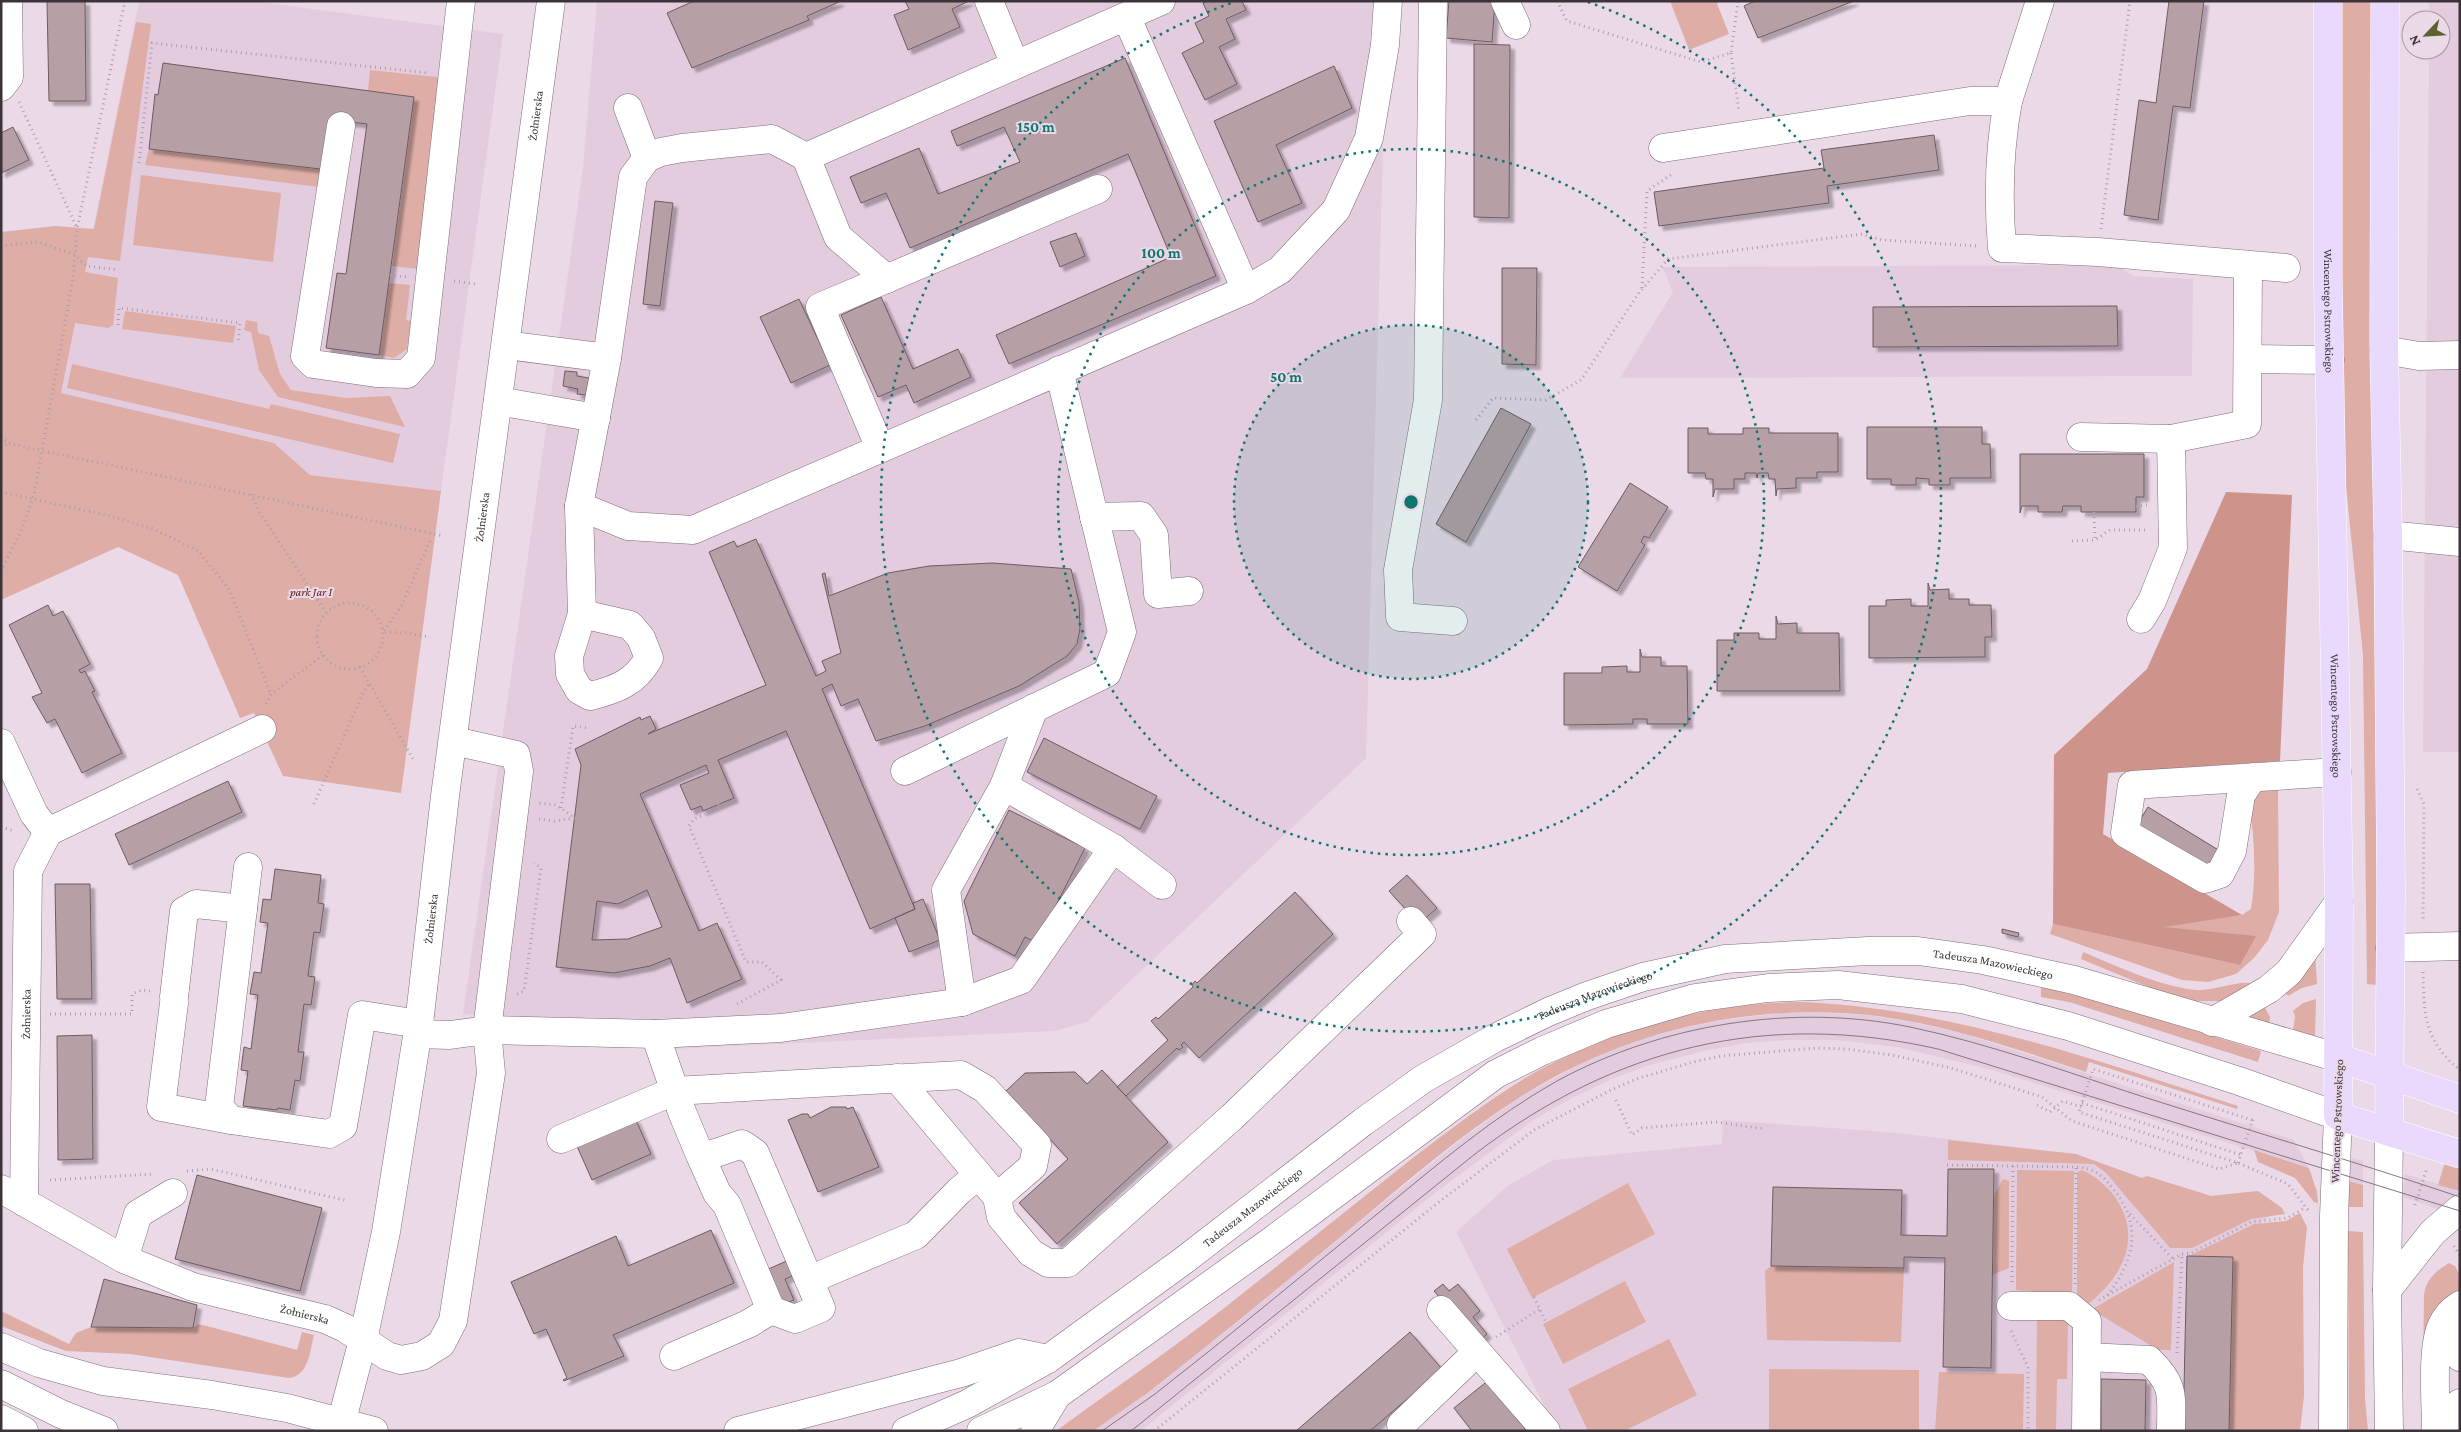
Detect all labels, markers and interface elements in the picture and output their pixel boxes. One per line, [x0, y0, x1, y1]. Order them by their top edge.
north arrow [2401, 10, 2451, 60]
text: N [2405, 32, 2423, 48]
street label: Żołnierska [525, 89, 546, 142]
text: 150 m [1017, 119, 1055, 135]
text: 100 m [1141, 245, 1181, 261]
street label: Wincentego Pstrowskiego [2321, 249, 2337, 373]
text: 50 m [1270, 369, 1302, 385]
street label: Żołnierska [472, 491, 493, 543]
centre of rings [1402, 493, 1420, 511]
park label: park Jar I [289, 585, 332, 599]
street label: Wincentego Pstrowskiego [2328, 654, 2344, 778]
street label: Żołnierska [421, 893, 441, 945]
street label: Tadeusza Mazowieckiego [1932, 946, 2054, 982]
street label: Tadeusza Mazowieckiego [1535, 968, 1654, 1023]
street label: Żołnierska [19, 988, 34, 1039]
street label: Wincentego Pstrowskiego [2328, 1059, 2346, 1183]
street label: Tadeusza Mazowieckiego [1200, 1165, 1305, 1250]
street label: Żołnierska [279, 1301, 332, 1327]

